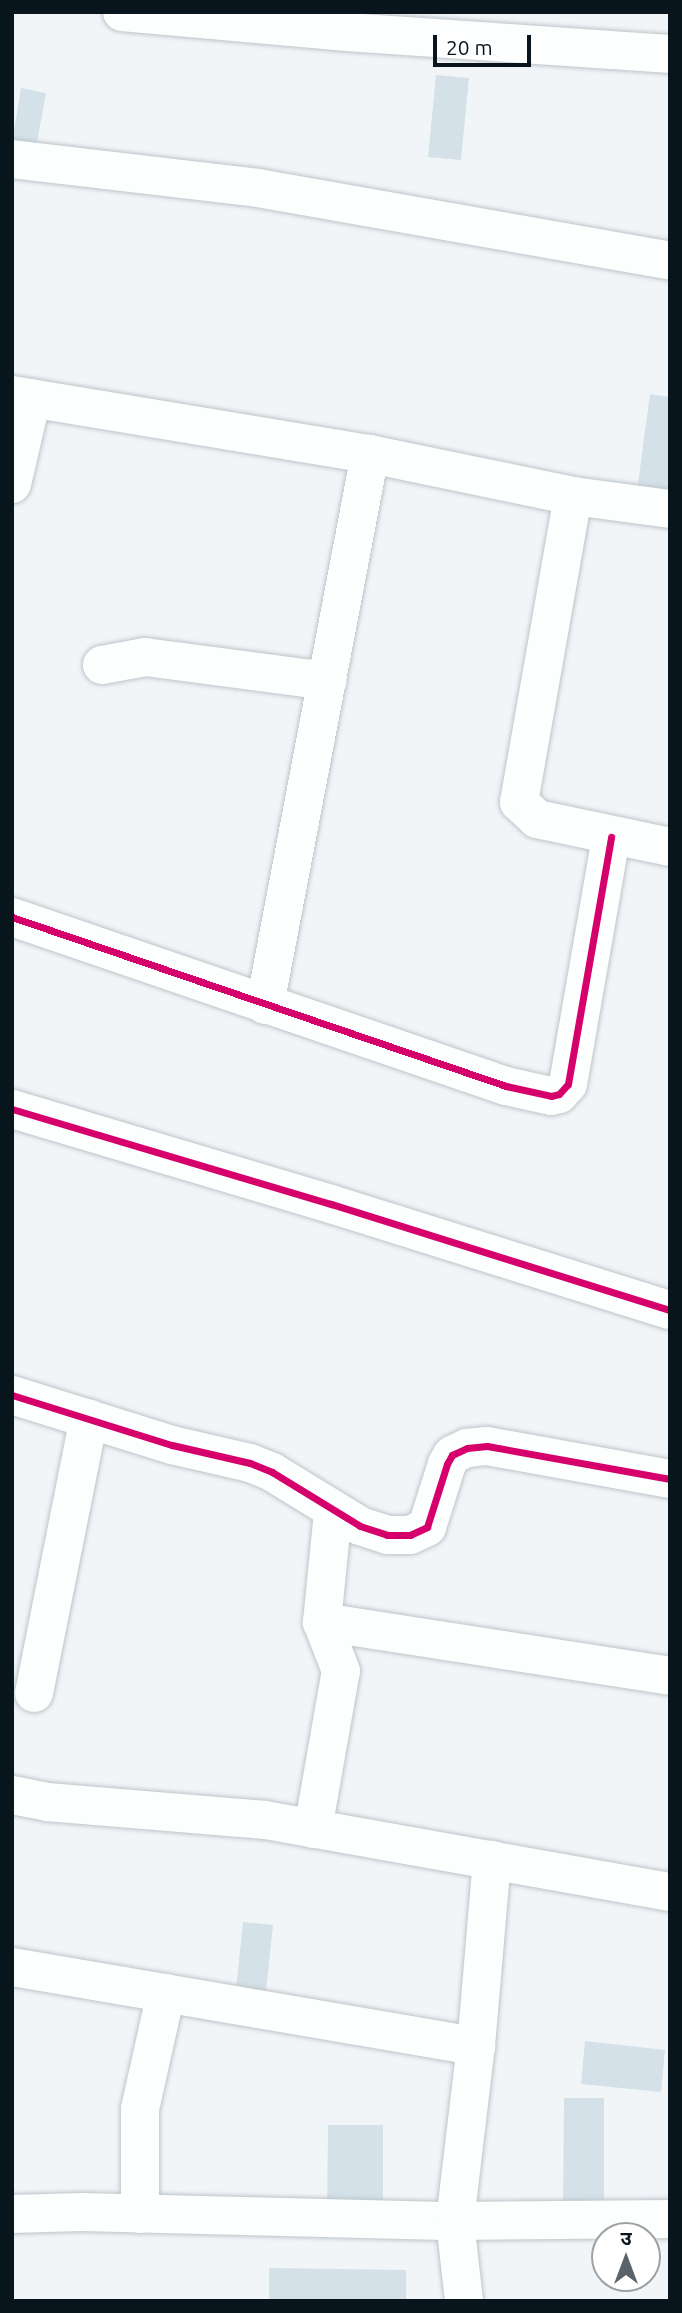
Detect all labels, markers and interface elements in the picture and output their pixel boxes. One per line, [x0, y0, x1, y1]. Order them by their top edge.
scale bar [437, 21, 535, 65]
text: 20 m [446, 35, 493, 59]
north arrow [591, 2222, 661, 2292]
text: उ [620, 2227, 632, 2249]

